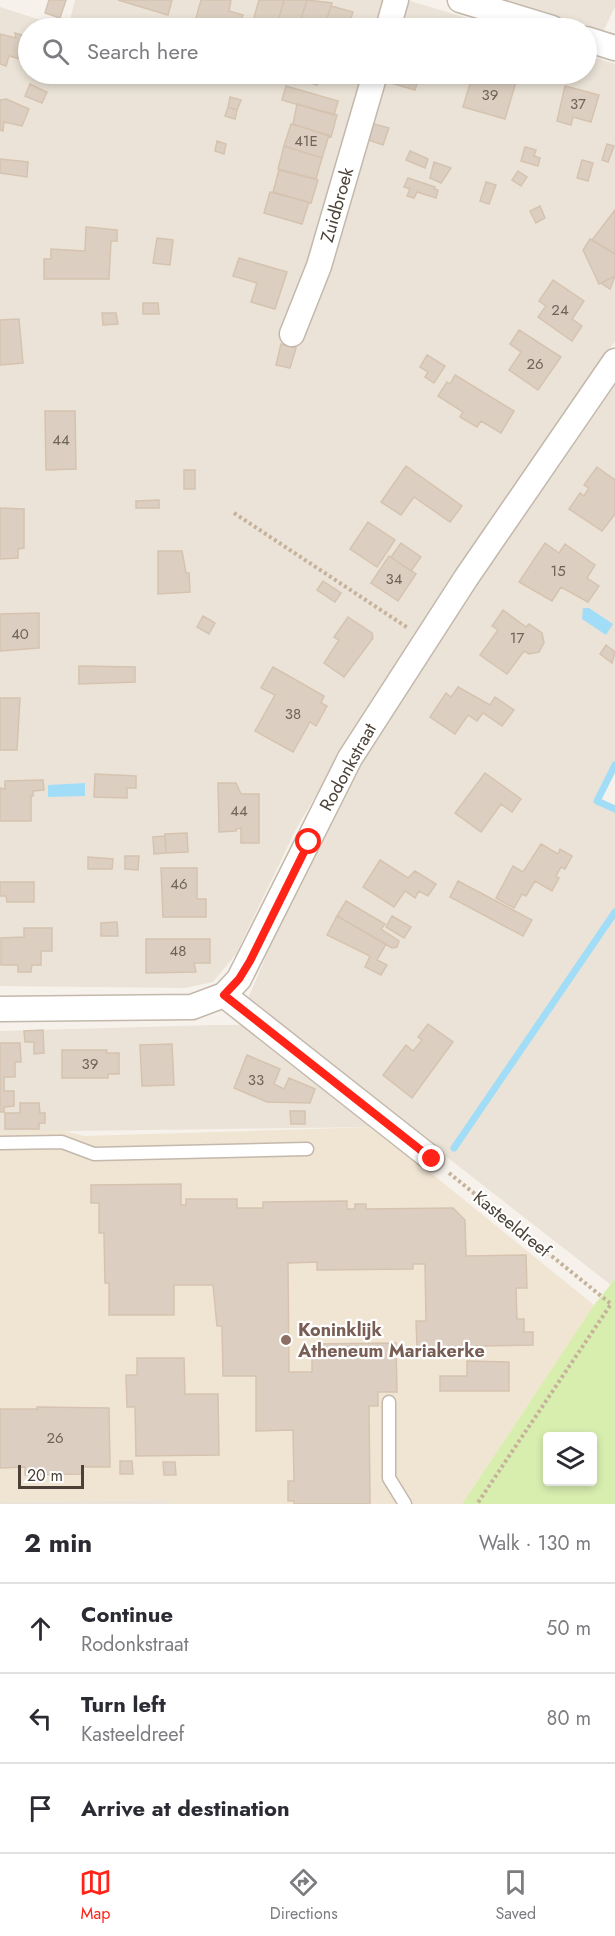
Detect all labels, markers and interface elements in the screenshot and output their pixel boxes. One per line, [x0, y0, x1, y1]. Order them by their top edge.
search box [18, 18, 597, 84]
icon: search [39, 35, 72, 68]
text: Search here [87, 35, 198, 67]
house number: 39 [482, 84, 498, 106]
house number: 37 [570, 93, 586, 115]
house number: 41E [294, 130, 318, 152]
street label: Zuidbroek [314, 164, 360, 246]
house number: 24 [551, 299, 569, 321]
house number: 26 [526, 353, 544, 375]
house number: 44 [52, 429, 70, 451]
house number: 15 [550, 560, 566, 582]
house number: 34 [386, 568, 403, 590]
house number: 40 [11, 623, 29, 645]
house number: 17 [510, 627, 524, 649]
house number: 38 [285, 703, 301, 725]
street label: Rodonkstraat [313, 718, 383, 816]
house number: 44 [230, 800, 248, 822]
route start [295, 828, 321, 854]
house number: 46 [170, 873, 188, 895]
house number: 48 [170, 940, 186, 962]
house number: 39 [82, 1053, 98, 1075]
house number: 33 [248, 1069, 264, 1091]
route end [418, 1145, 444, 1171]
street label: Kasteeldreef [468, 1185, 557, 1264]
place label: Koninklijk Atheneum Mariakerke [297, 1317, 485, 1364]
marker: Koninklijk Atheneum Mariakerke [279, 1333, 293, 1347]
house number: 26 [46, 1427, 64, 1449]
map controls [543, 1432, 597, 1486]
button: layers [543, 1432, 597, 1486]
scale bar [18, 1462, 84, 1490]
text: 20 m [27, 1464, 63, 1487]
text: 2 min [24, 1524, 92, 1562]
text: Walk · 130 m [479, 1529, 591, 1558]
text: Continue [81, 1598, 173, 1630]
icon: ahead [24, 1612, 57, 1645]
text: 50 m [546, 1614, 591, 1643]
text: Rodonkstraat [81, 1630, 189, 1659]
text: Turn left [81, 1688, 166, 1720]
icon: left [24, 1702, 57, 1735]
text: 80 m [546, 1704, 591, 1733]
text: Kasteeldreef [81, 1720, 184, 1749]
icon: arrive [24, 1792, 57, 1825]
text: Arrive at destination [81, 1792, 290, 1824]
tab: Map [79, 1866, 112, 1925]
tab: Directions [270, 1866, 338, 1925]
tab: Saved [495, 1866, 536, 1925]

